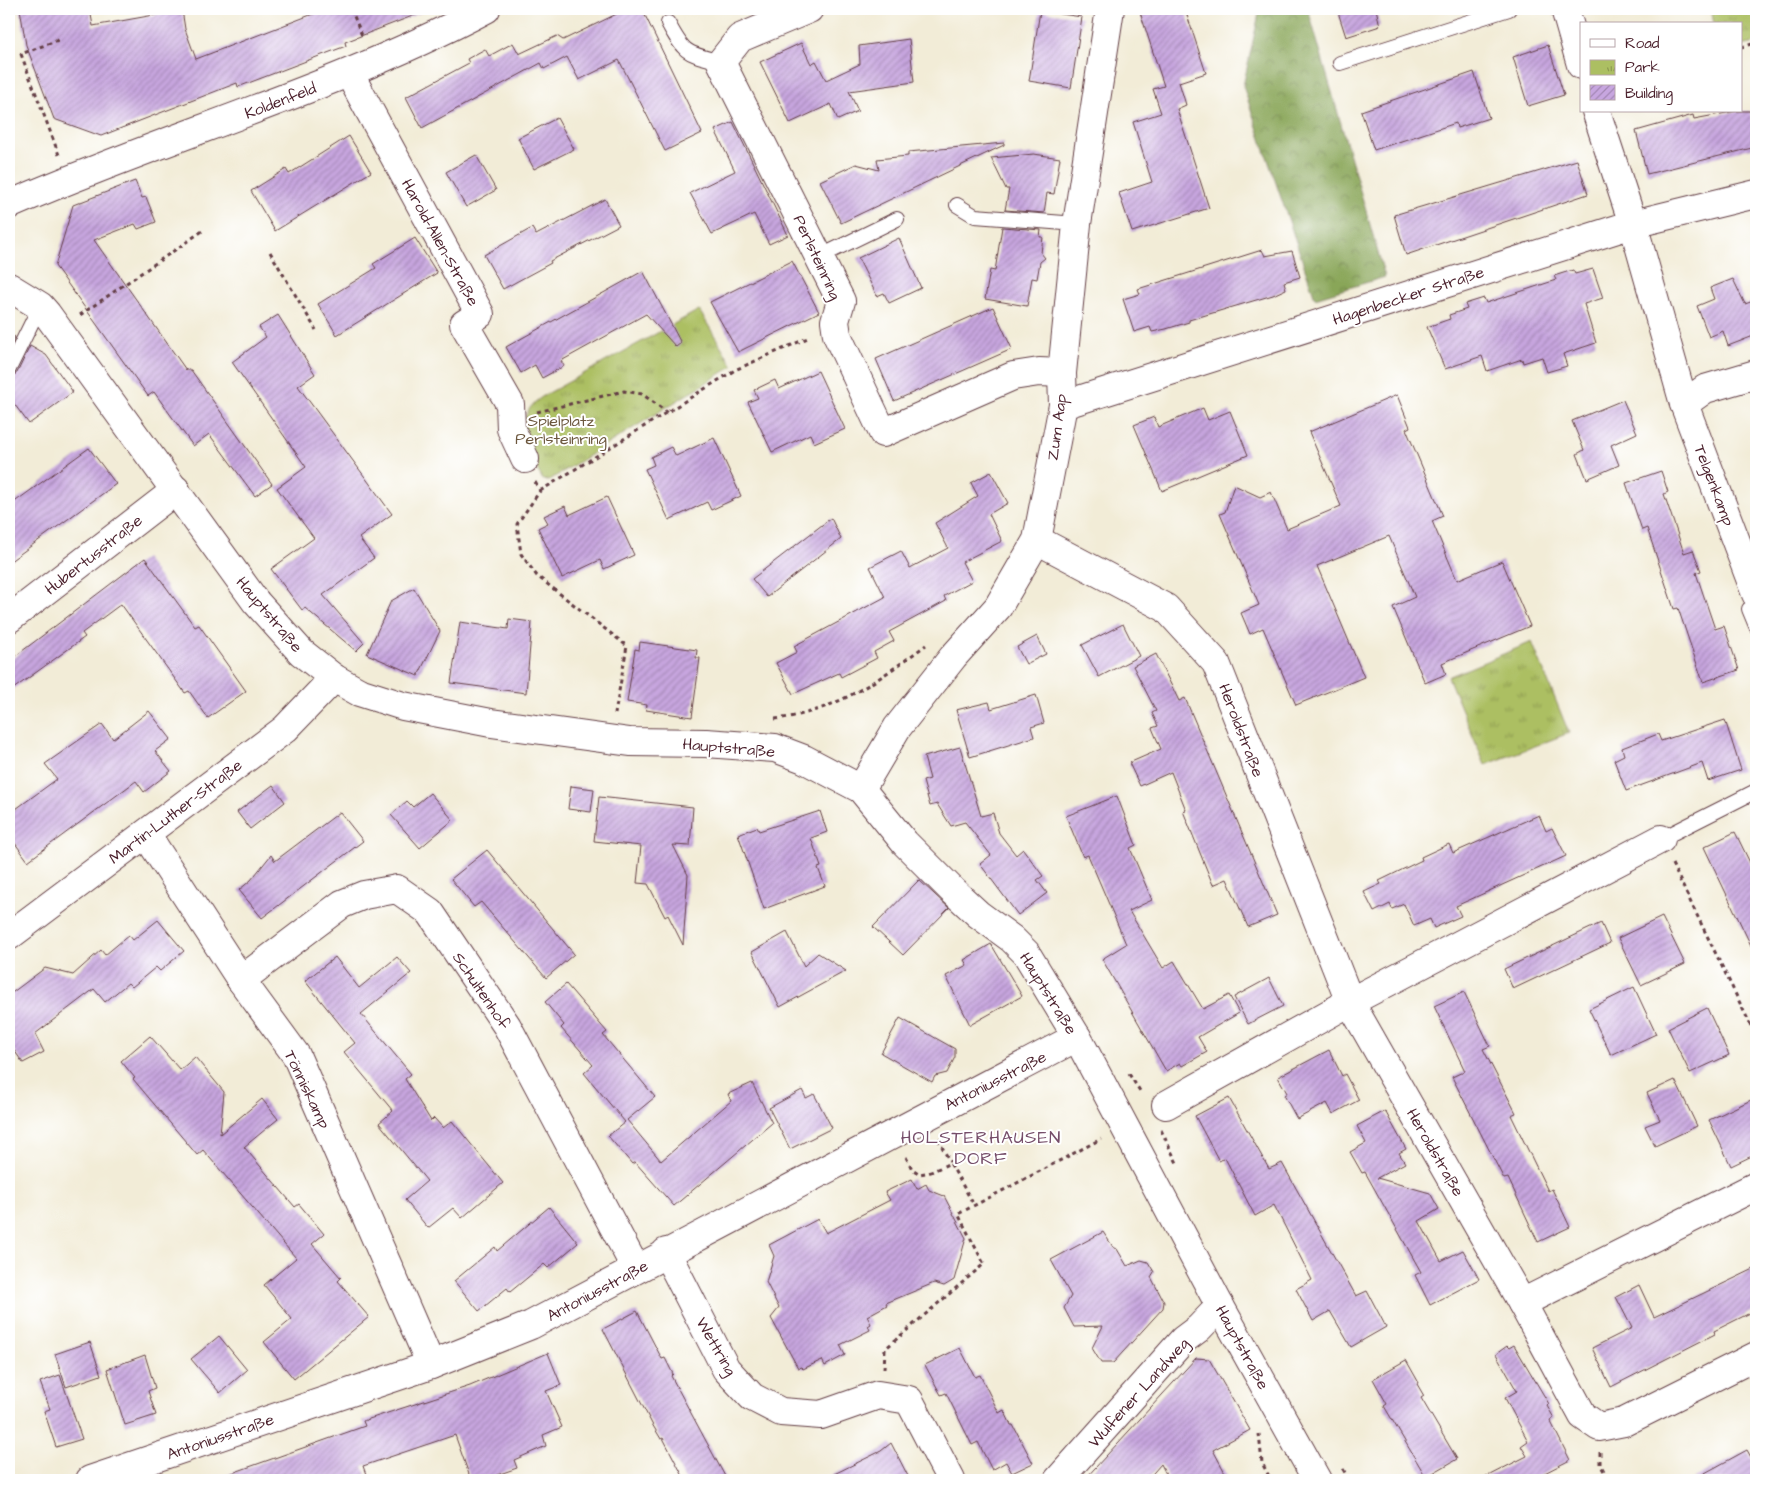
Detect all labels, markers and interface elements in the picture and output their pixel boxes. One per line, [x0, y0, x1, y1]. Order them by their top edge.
legend [1580, 22, 1742, 112]
text: Road [1625, 33, 1660, 54]
text: Park [1625, 57, 1660, 78]
street label: Koldenfeld [241, 77, 319, 125]
text: Building [1625, 83, 1673, 105]
street label: Harold-Allen-Straße [396, 175, 484, 310]
street label: Perlsteinring [787, 211, 846, 304]
street label: Hagenbecker Straße [1330, 261, 1487, 332]
street label: Zum Aap [1041, 392, 1073, 462]
park label: Spielplatz Perlsteinring [515, 410, 607, 451]
street label: Telgenkamp [1688, 442, 1740, 530]
street label: Hubertusstraße [40, 509, 147, 600]
street label: Hauptstraße [231, 572, 308, 658]
street label: Heroldstraße [1213, 680, 1269, 781]
street label: Hauptstraße [682, 733, 776, 763]
street label: Martin-Luther-Straße [104, 754, 247, 869]
street label: Schultenhof [447, 948, 515, 1034]
street label: Hauptstraße [1014, 948, 1082, 1039]
street label: Antoniusstraße [941, 1046, 1051, 1116]
street label: Tönniskamp [279, 1047, 336, 1132]
street label: Heroldstraße [1401, 1104, 1469, 1201]
district label: HOLSTERHAUSEN DORF [901, 1125, 1061, 1171]
street label: Antoniusstraße [543, 1255, 652, 1327]
street label: Hauptstraße [1210, 1302, 1274, 1394]
street label: Wettring [690, 1313, 742, 1380]
street label: Wulfener Landweg [1083, 1333, 1195, 1453]
street label: Antoniusstraße [164, 1408, 277, 1466]

